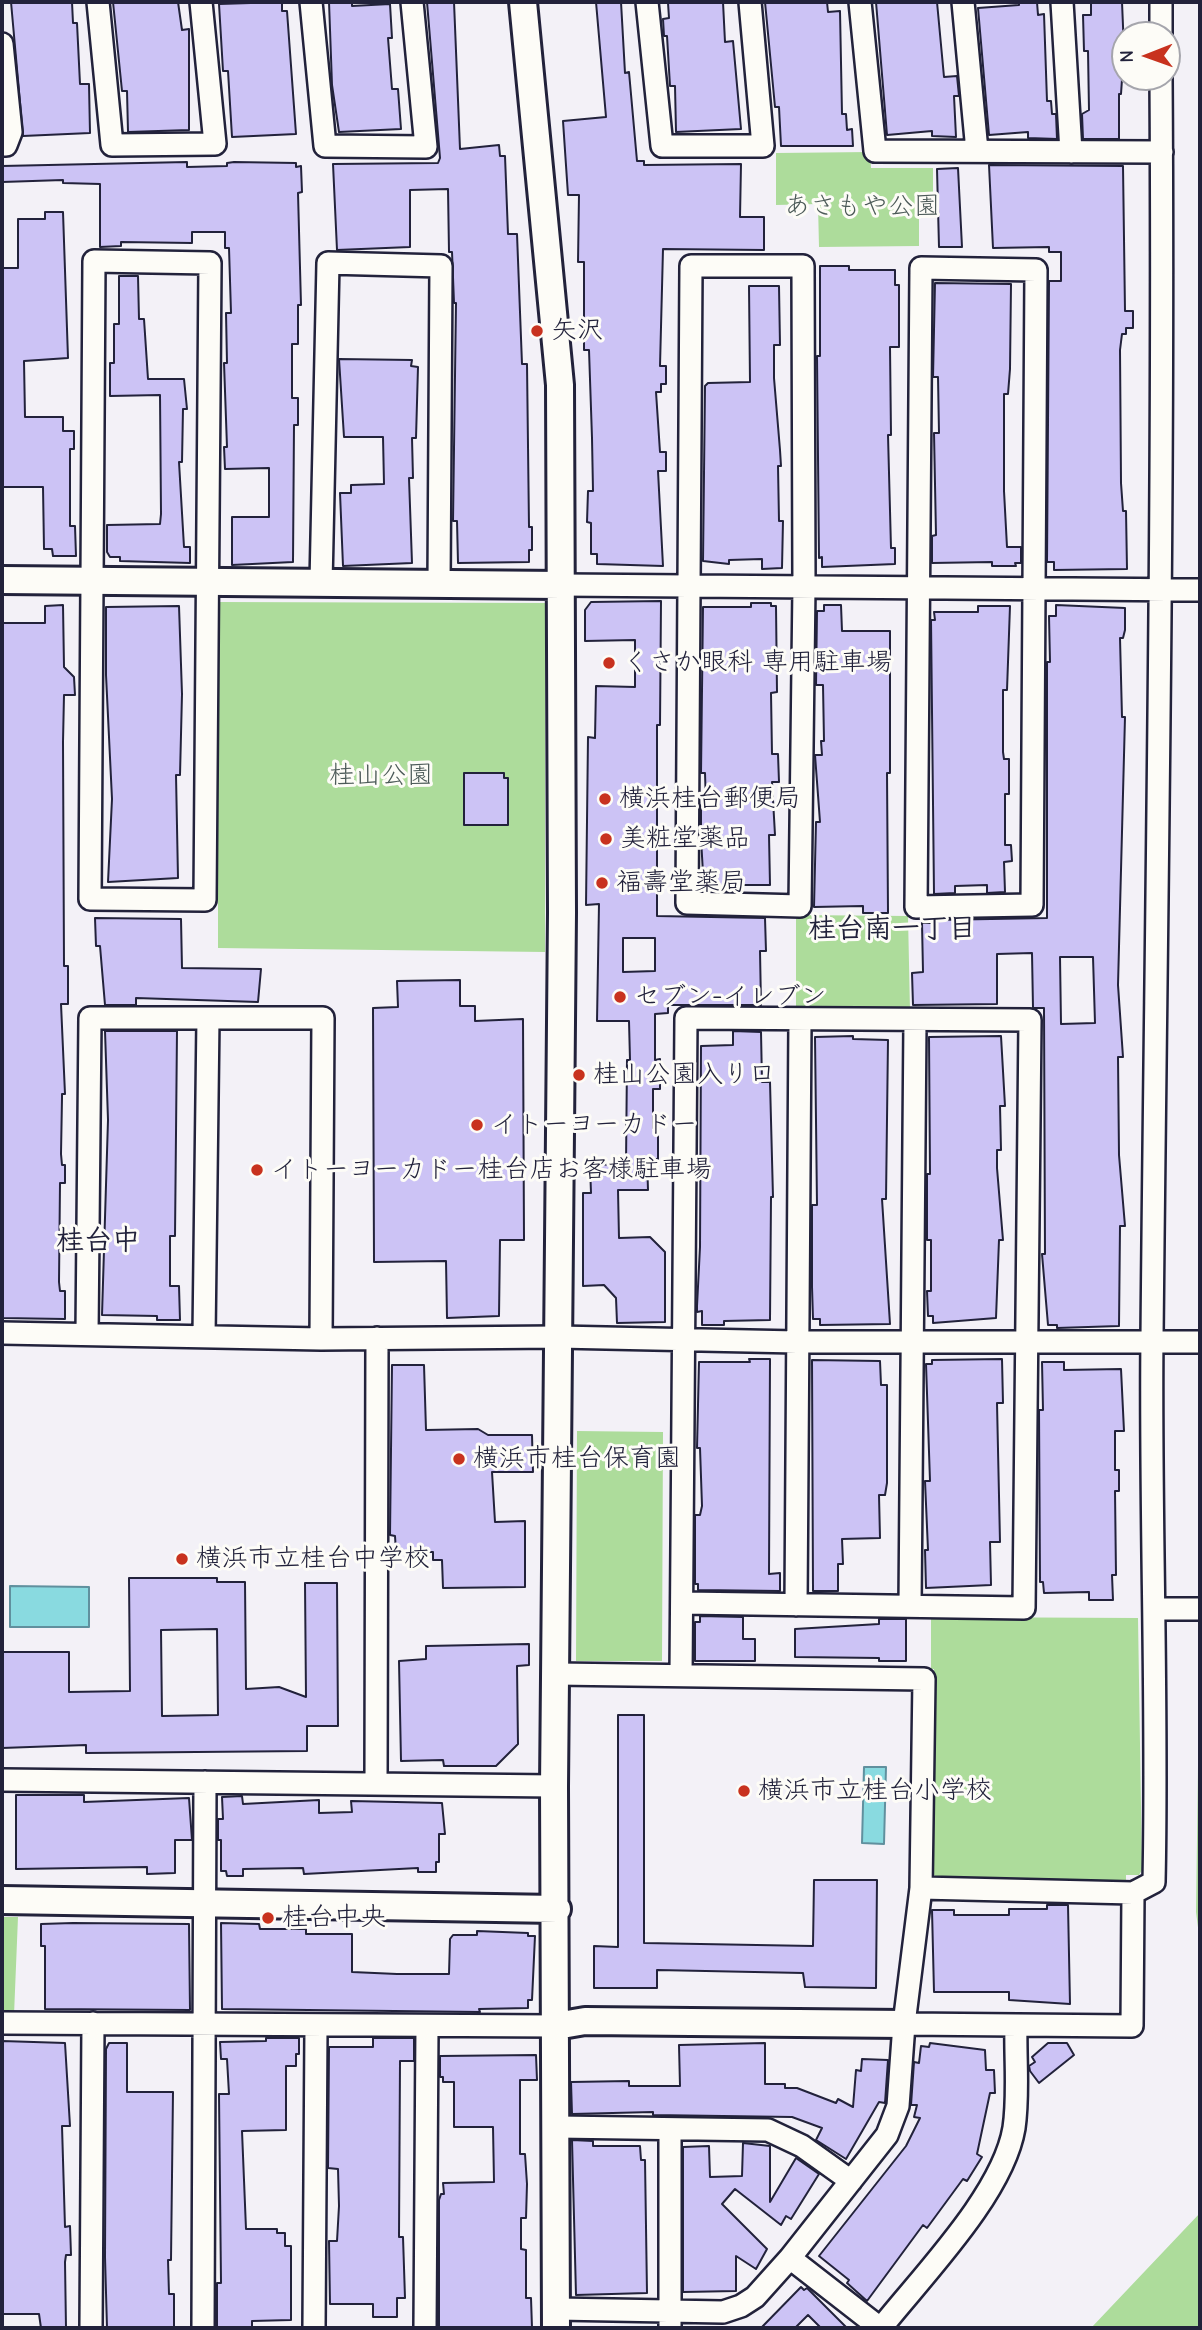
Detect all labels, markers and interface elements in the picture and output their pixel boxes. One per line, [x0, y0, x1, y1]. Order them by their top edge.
north arrow [1111, 21, 1181, 91]
text: N [1116, 50, 1138, 63]
park label: あさもや公園 [784, 191, 940, 223]
place label: 矢沢 [551, 315, 603, 347]
marker: 矢沢 [529, 323, 545, 339]
place label: くさか眼科 専用駐車場 [623, 647, 892, 679]
marker: くさか眼科 専用駐車場 [601, 655, 617, 671]
park label: 桂山公園 [329, 760, 433, 792]
place label: 横浜桂台郵便局 [619, 783, 801, 815]
marker: 横浜桂台郵便局 [597, 791, 613, 807]
place label: 美粧堂薬品 [620, 823, 750, 855]
marker: 美粧堂薬品 [598, 831, 614, 847]
place label: 福壽堂薬局 [616, 867, 746, 899]
marker: 福壽堂薬局 [594, 875, 610, 891]
district label: 桂台南一丁目 [808, 912, 976, 946]
place label: セブン-イレブン [634, 981, 826, 1013]
marker: セブン-イレブン [612, 989, 628, 1005]
place label: 桂山公園入り口 [593, 1059, 775, 1091]
marker: 桂山公園入り口 [571, 1067, 587, 1083]
place label: イトーヨーカドー [491, 1109, 697, 1141]
marker: イトーヨーカドー [469, 1117, 485, 1133]
place label: イトーヨーカドー桂台店お客様駐車場 [271, 1154, 711, 1186]
marker: イトーヨーカドー桂台店お客様駐車場 [249, 1162, 265, 1178]
district label: 桂台中 [56, 1224, 140, 1258]
place label: 横浜市桂台保育園 [473, 1443, 681, 1475]
marker: 横浜市桂台保育園 [451, 1451, 467, 1467]
place label: 横浜市立桂台中学校 [196, 1543, 430, 1575]
marker: 横浜市立桂台中学校 [174, 1551, 190, 1567]
place label: 横浜市立桂台小学校 [758, 1775, 992, 1807]
marker: 横浜市立桂台小学校 [736, 1783, 752, 1799]
place label: 桂台中央 [282, 1902, 386, 1934]
marker: 桂台中央 [260, 1910, 276, 1926]

